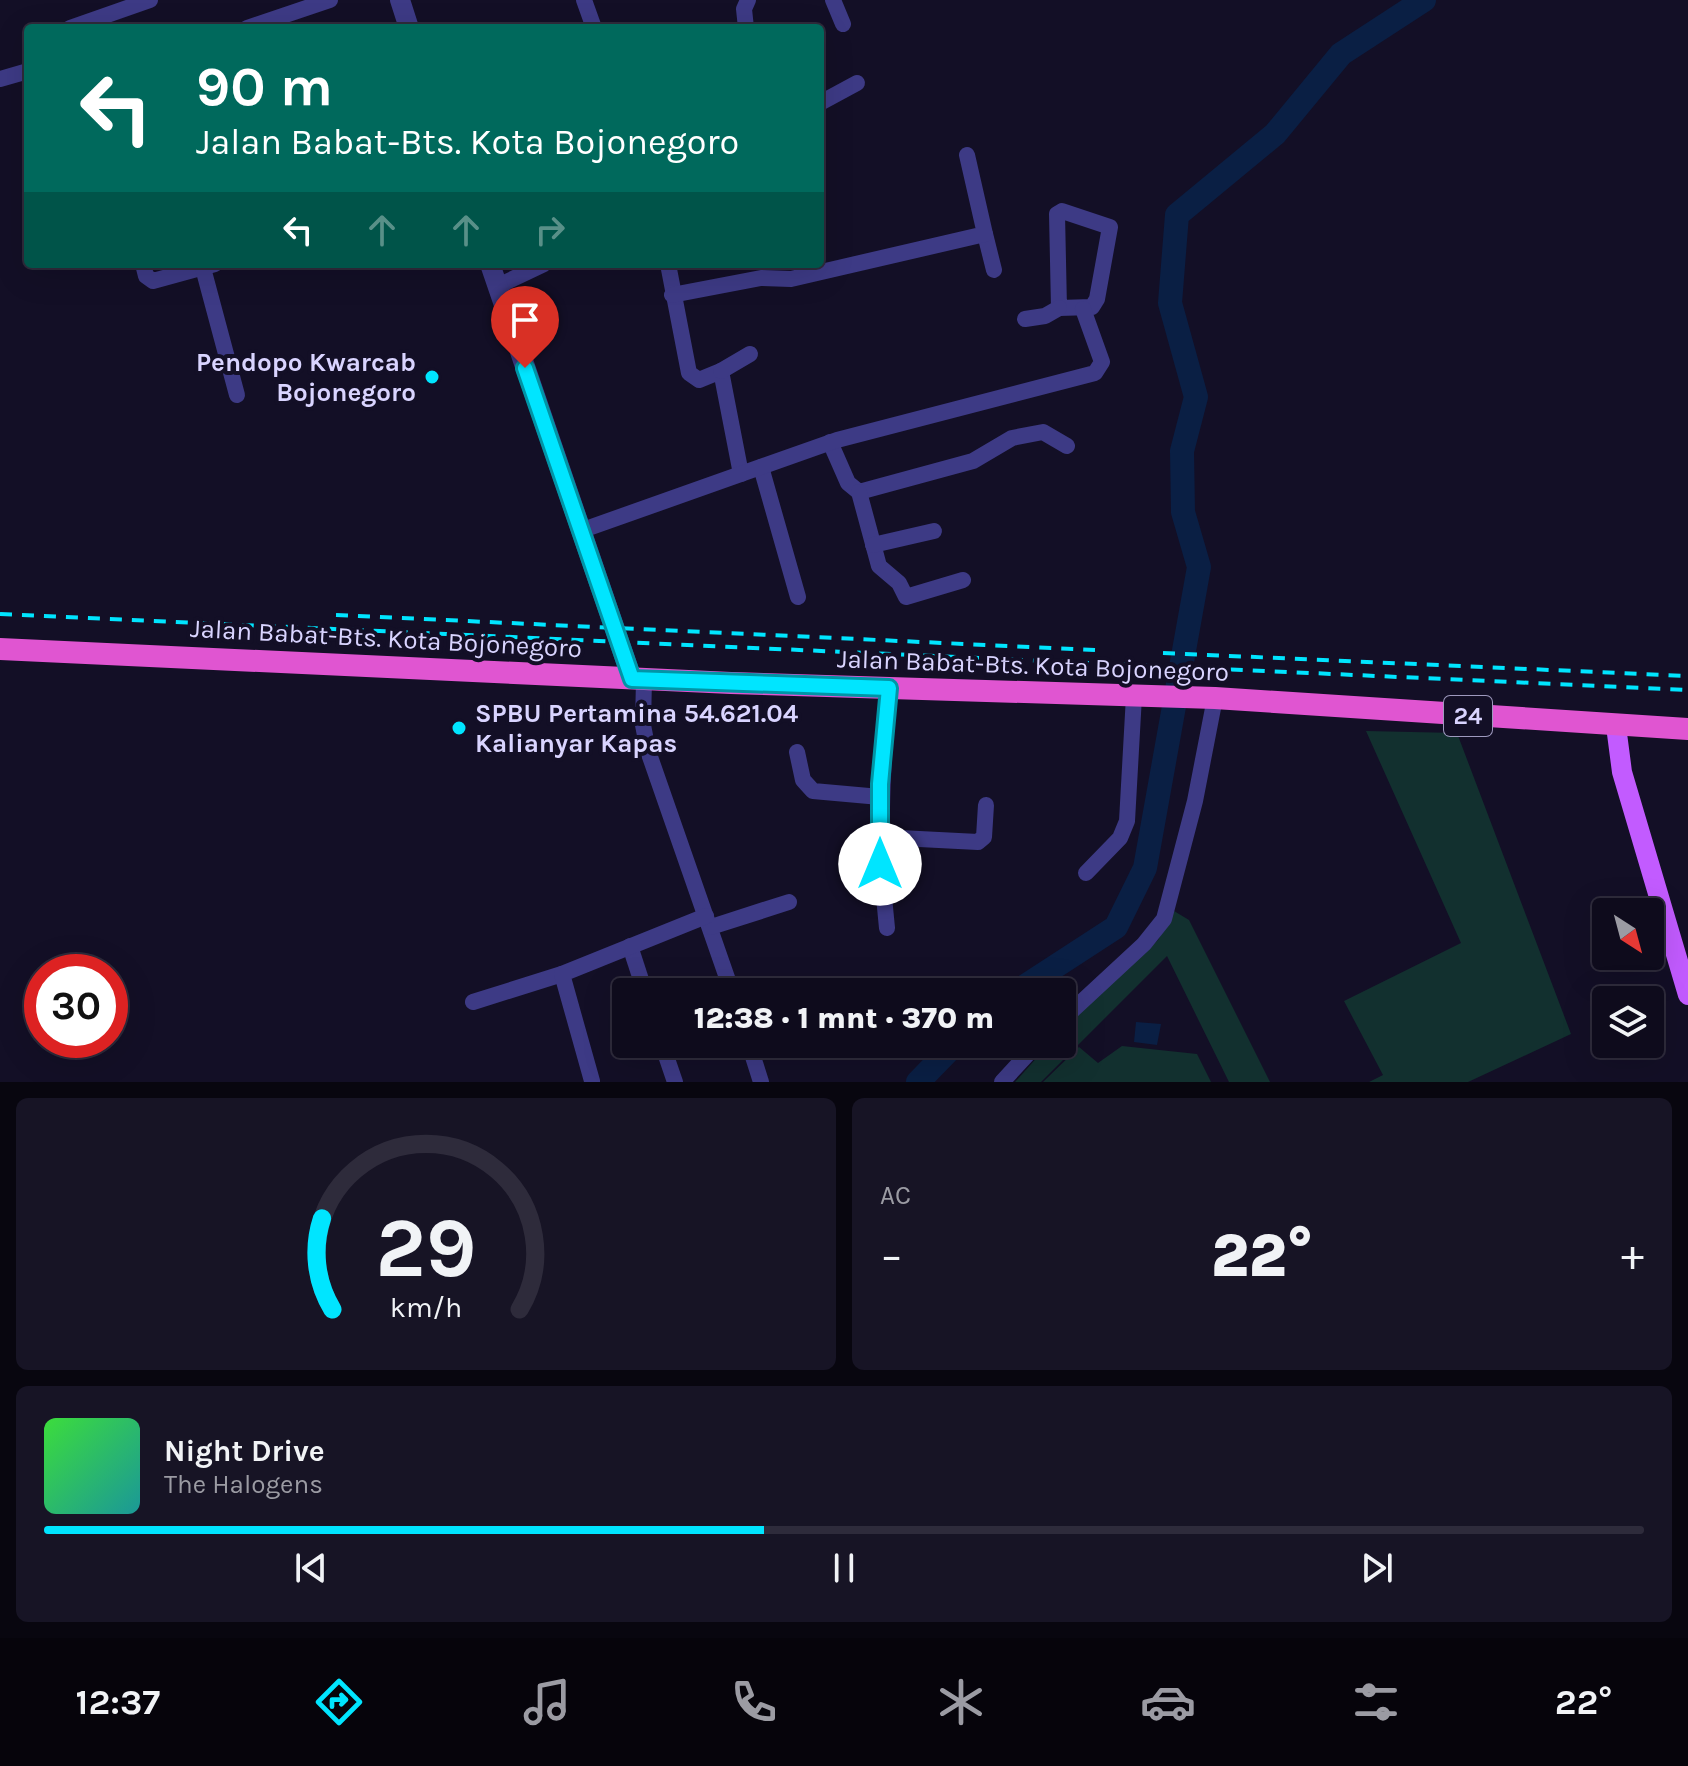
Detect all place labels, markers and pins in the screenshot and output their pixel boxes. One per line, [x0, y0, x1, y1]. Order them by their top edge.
pin [491, 286, 559, 368]
place label: Pendopo Kwarcab Bojonegoro [196, 347, 416, 408]
marker: Pendopo Kwarcab Bojonegoro [423, 368, 441, 386]
place label: SPBU Pertamina 54.621.04 Kalianyar Kapas [475, 698, 799, 759]
marker: SPBU Pertamina 54.621.04 Kalianyar Kapas [450, 719, 468, 737]

